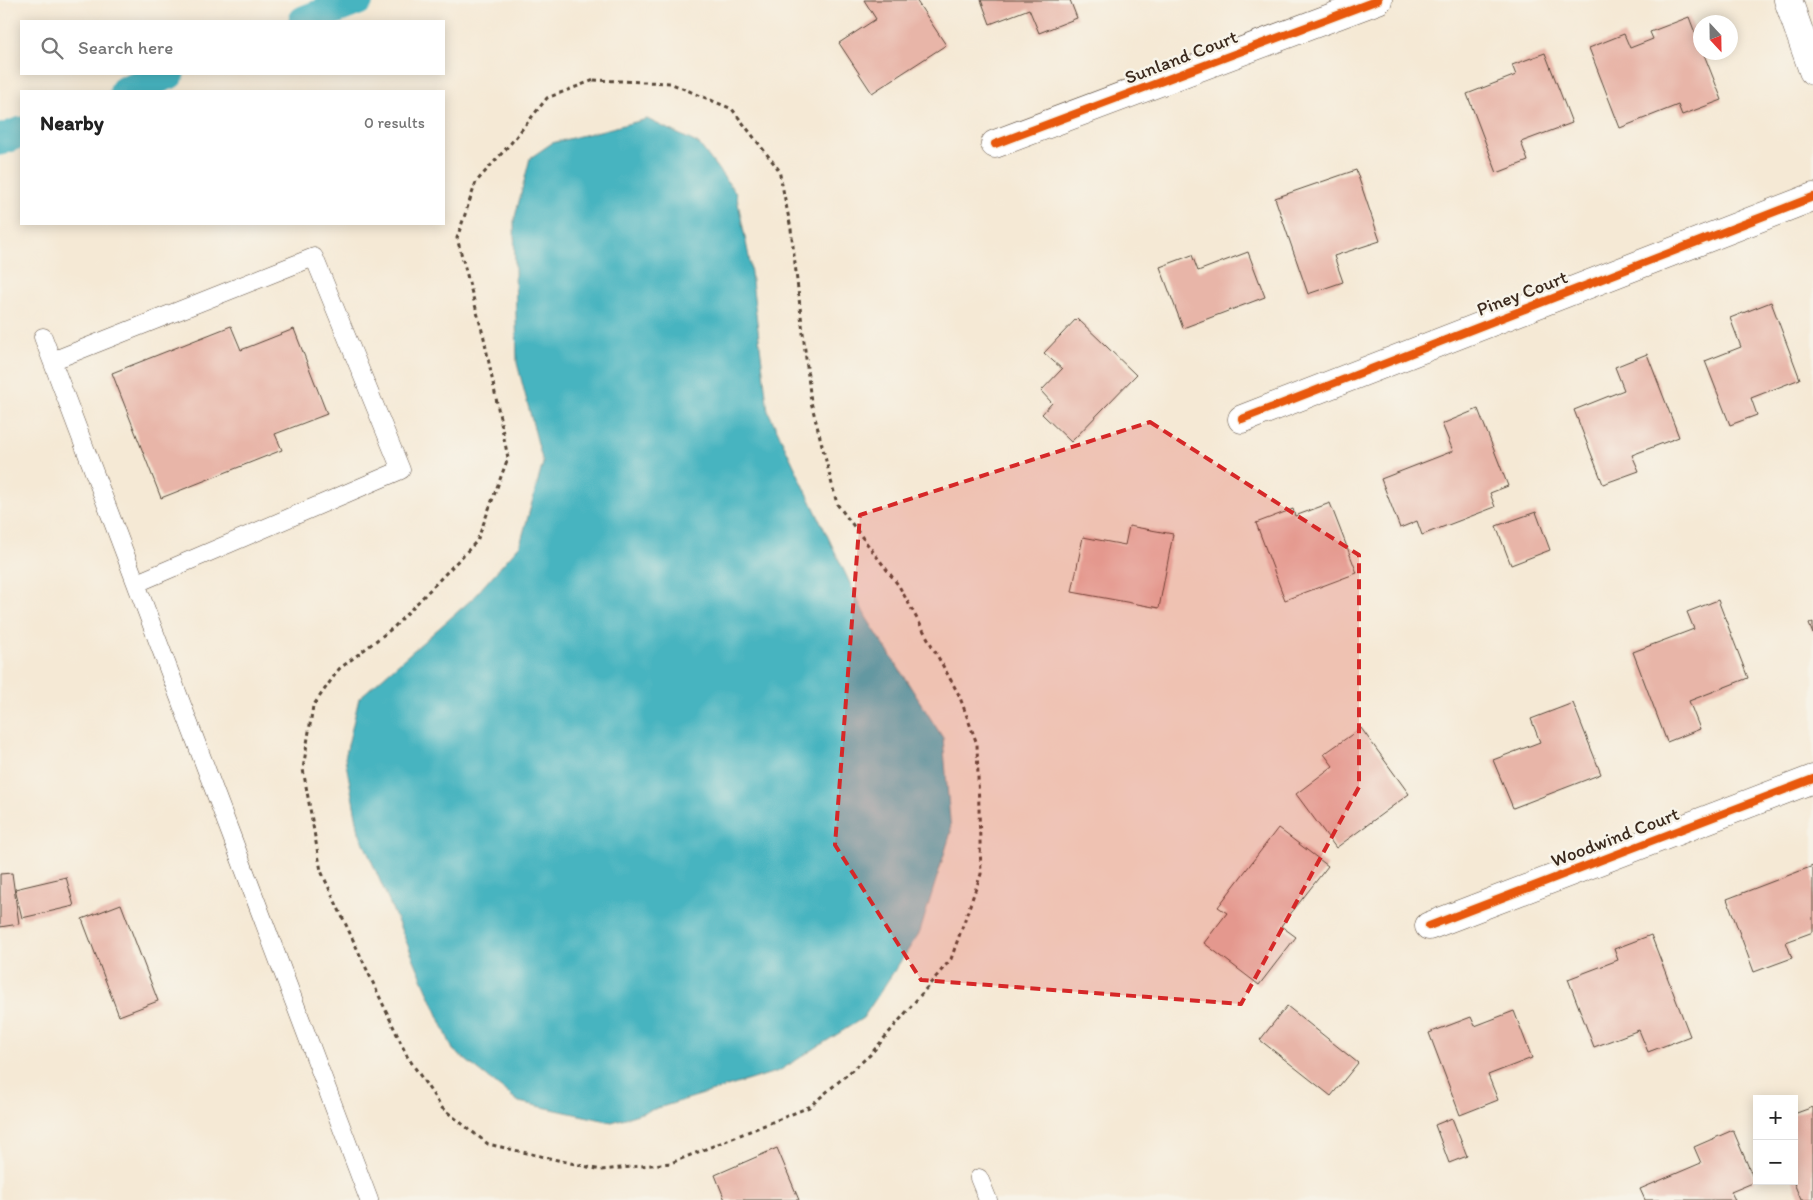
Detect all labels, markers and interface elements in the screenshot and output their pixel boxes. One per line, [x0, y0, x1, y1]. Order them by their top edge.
north arrow [1693, 15, 1738, 60]
search box [20, 20, 445, 75]
street label: Sunland Court [1121, 25, 1241, 89]
icon: search [38, 34, 66, 62]
text: Search here [78, 36, 173, 59]
text: Nearby [40, 110, 104, 135]
text: 0 results [364, 113, 425, 132]
street label: Piney Court [1473, 265, 1571, 321]
street label: Woodwind Court [1548, 802, 1682, 872]
map controls [1753, 1095, 1798, 1185]
button: + [1753, 1095, 1798, 1140]
button: − [1753, 1140, 1798, 1185]

